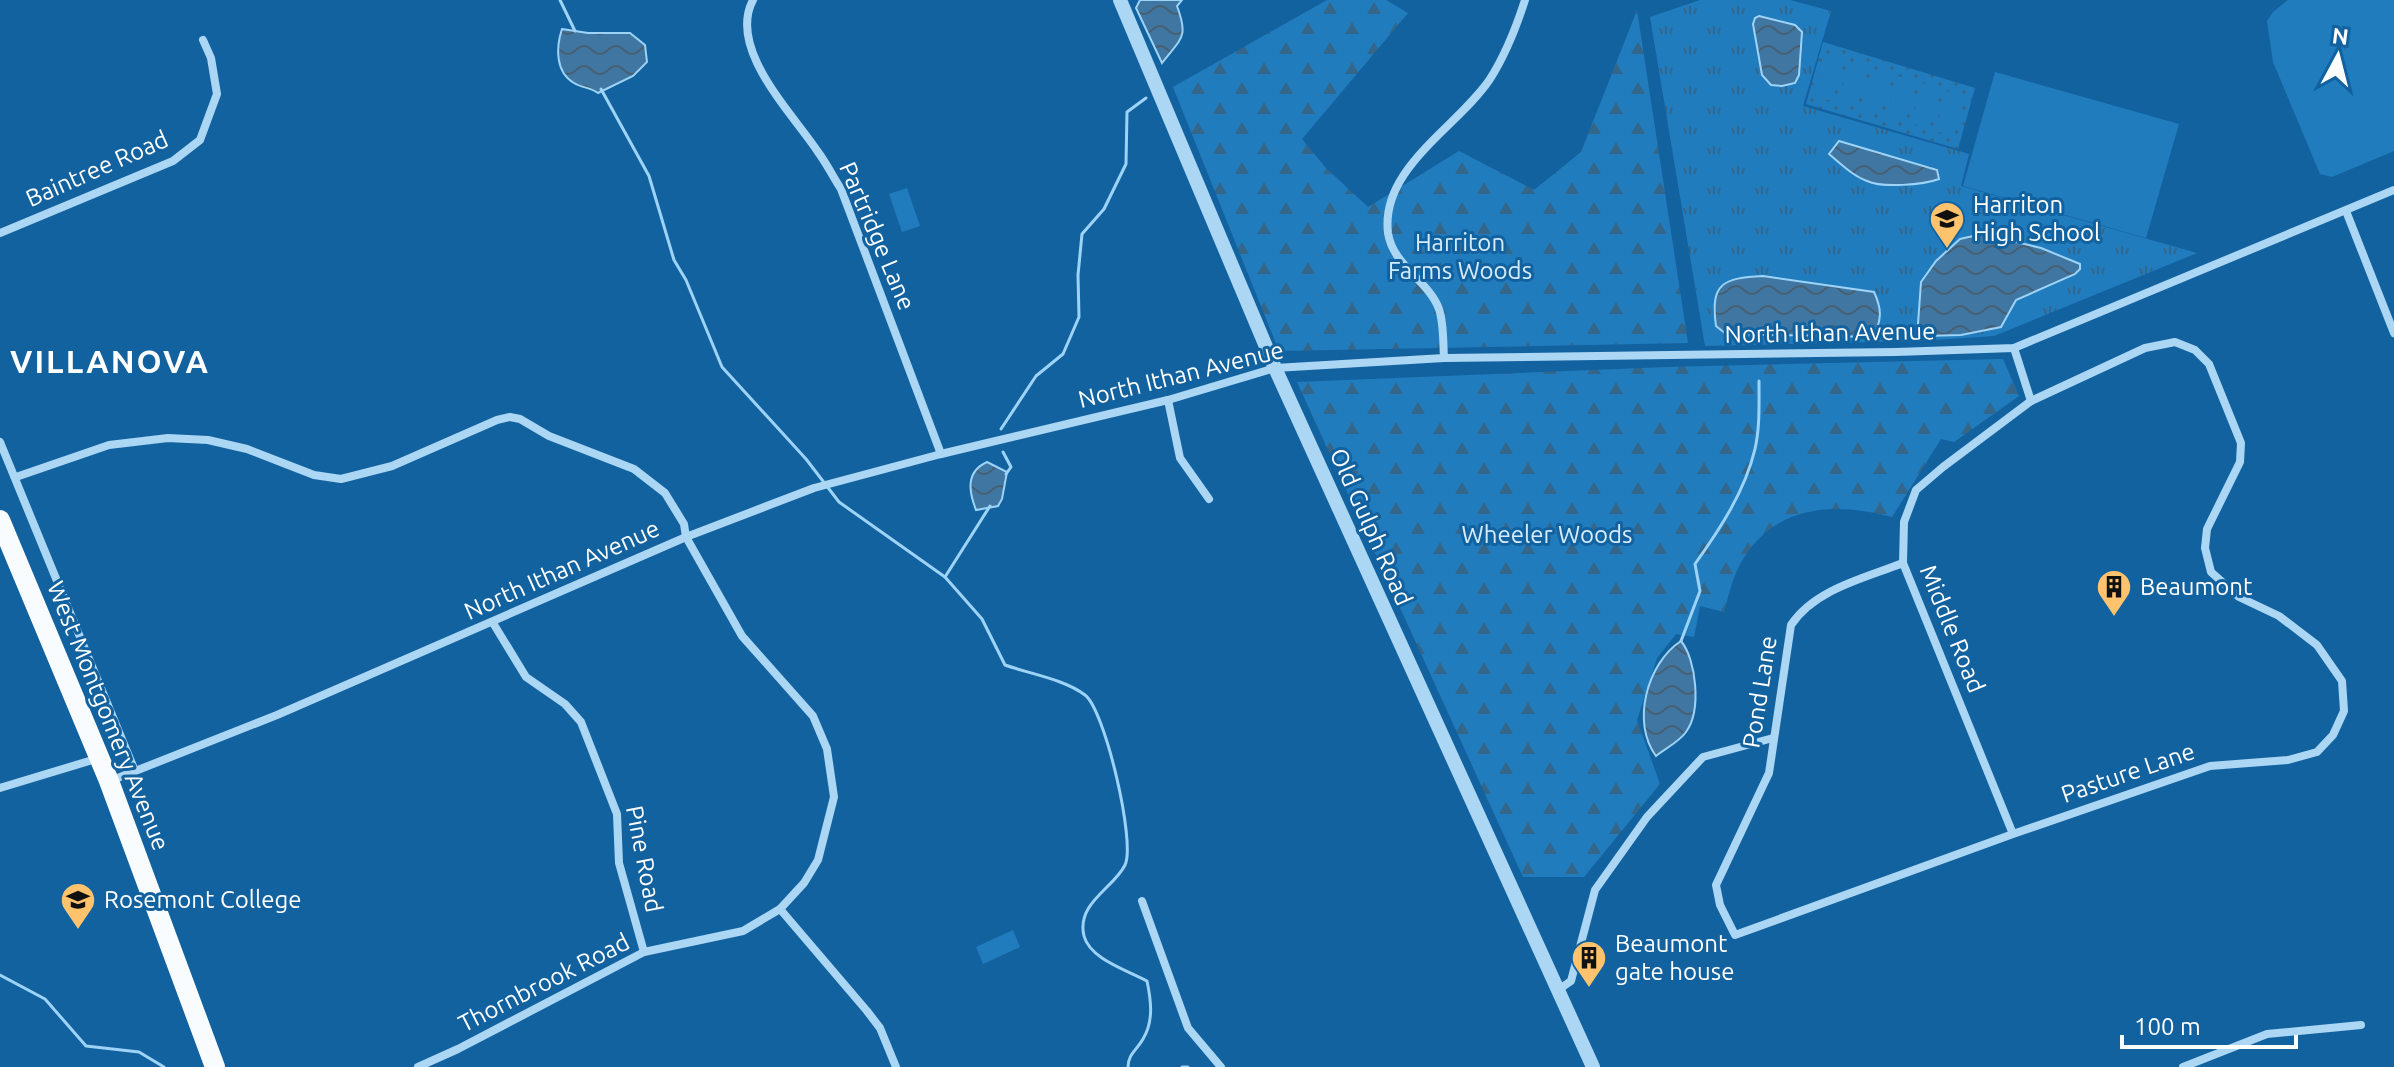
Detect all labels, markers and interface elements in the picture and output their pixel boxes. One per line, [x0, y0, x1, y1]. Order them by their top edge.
north arrow [2298, 16, 2378, 96]
text: N [2331, 22, 2350, 49]
street label: Baintree Road [21, 125, 172, 212]
street label: Partridge Lane [834, 158, 921, 314]
place label: Harriton High School [1973, 191, 2100, 246]
school or university icon: Harriton High School [1928, 200, 1966, 250]
park label: Harriton Farms Woods [1388, 229, 1532, 284]
street label: North Ithan Avenue [1724, 317, 1935, 348]
street label: North Ithan Avenue [1075, 336, 1286, 413]
district label: VILLANOVA [10, 343, 210, 379]
street label: Old Gulph Road [1325, 444, 1418, 609]
street label: North Ithan Avenue [460, 514, 663, 625]
park label: Wheeler Woods [1462, 521, 1632, 548]
street label: Middle Road [1915, 561, 1990, 697]
building icon: Beaumont [2095, 568, 2133, 618]
place label: Beaumont [2140, 573, 2253, 600]
street label: West Montgomery Avenue [42, 577, 175, 854]
street label: Pond Lane [1737, 634, 1782, 750]
street label: Pasture Lane [2058, 737, 2198, 808]
street label: Pine Road [621, 803, 668, 914]
school or university icon: Rosemont College [59, 881, 97, 931]
place label: Rosemont College [104, 886, 302, 913]
street label: Thornbrook Road [454, 928, 634, 1037]
place label: Beaumont gate house [1615, 930, 1734, 985]
building icon: Beaumont gate house [1570, 939, 1608, 989]
scale bar [2122, 999, 2296, 1049]
text: 100 m [2134, 1013, 2201, 1040]

